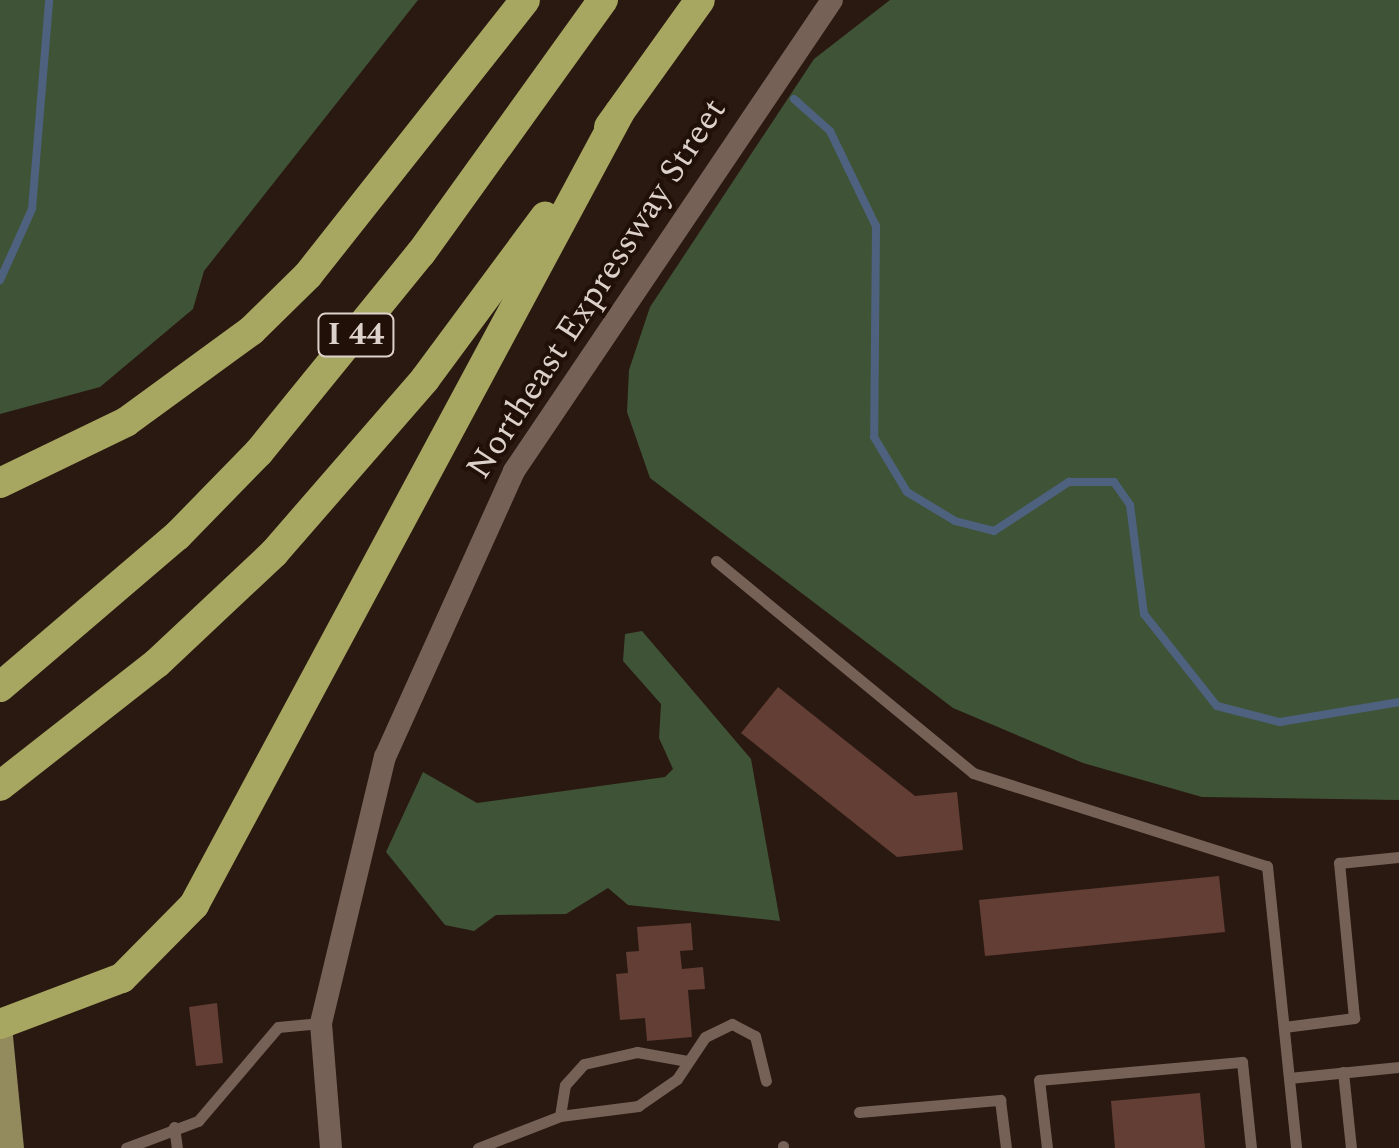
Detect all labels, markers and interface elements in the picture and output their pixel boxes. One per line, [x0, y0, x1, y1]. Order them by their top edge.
street label: Northeast Expressway Street [458, 91, 736, 487]
road number: I 44 [316, 308, 396, 362]

